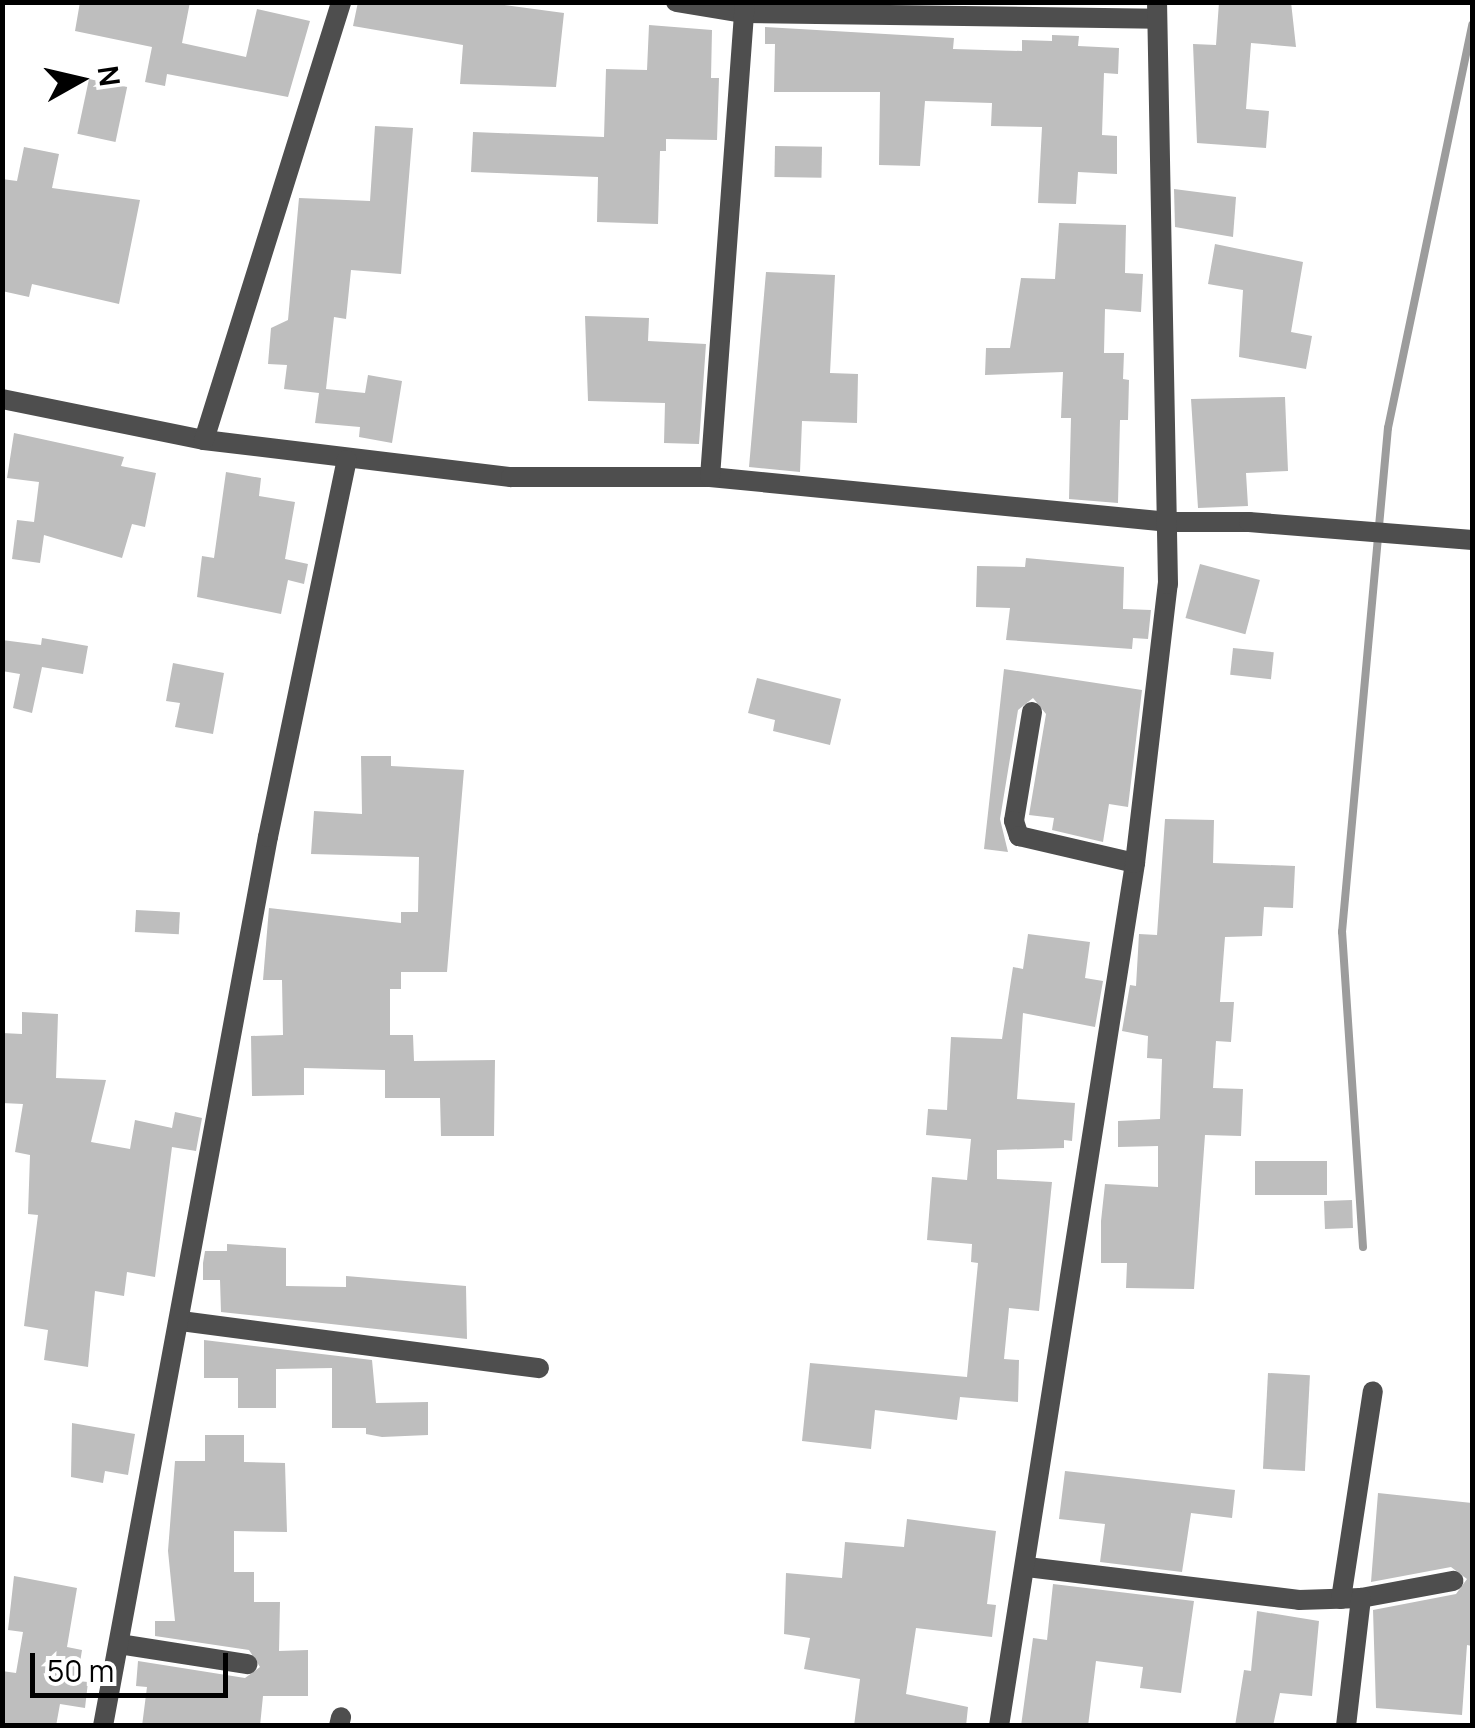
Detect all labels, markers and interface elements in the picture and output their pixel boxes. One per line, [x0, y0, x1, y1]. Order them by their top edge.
north arrow [30, 30, 130, 130]
text: N [89, 63, 130, 88]
scale bar [35, 1633, 232, 1695]
text: 50 m [47, 1650, 114, 1691]

